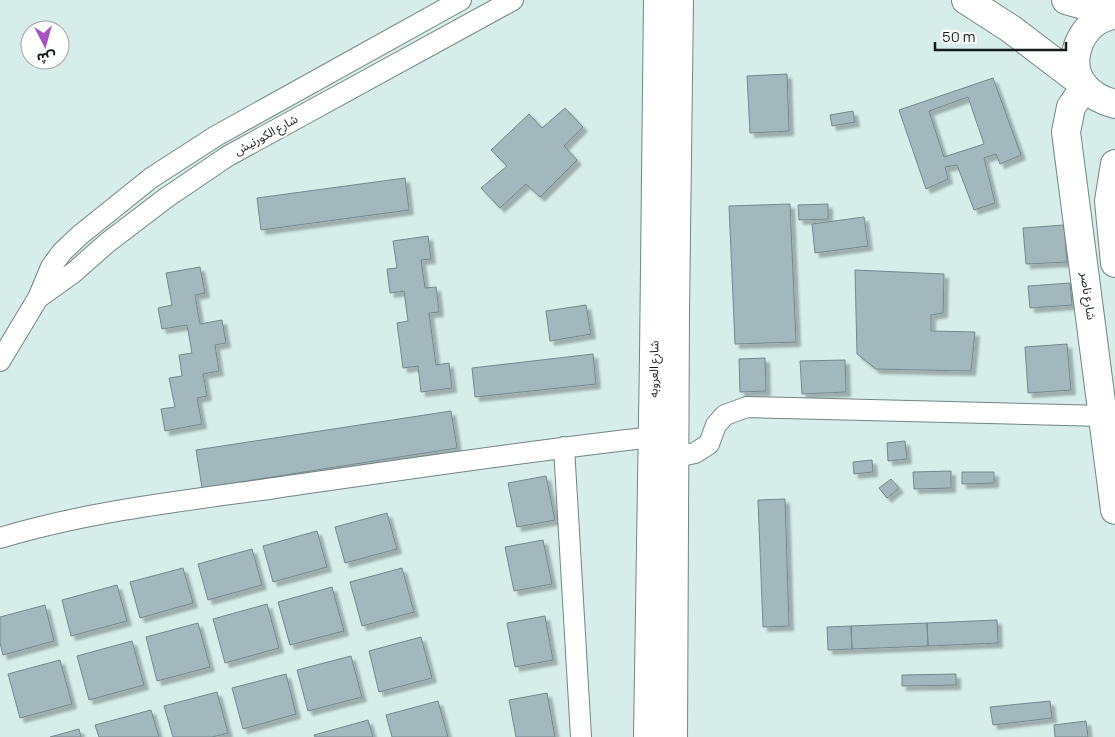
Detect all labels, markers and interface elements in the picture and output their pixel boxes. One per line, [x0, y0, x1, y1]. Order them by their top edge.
north arrow [20, 20, 70, 70]
scale bar [935, 20, 1066, 52]
text: 50 m [942, 26, 976, 47]
text: ش [36, 48, 57, 69]
street label: شارع الكورنيش [231, 110, 301, 160]
street label: شارع ناصر [1076, 270, 1100, 321]
street label: شارع العروبه [645, 340, 663, 398]

